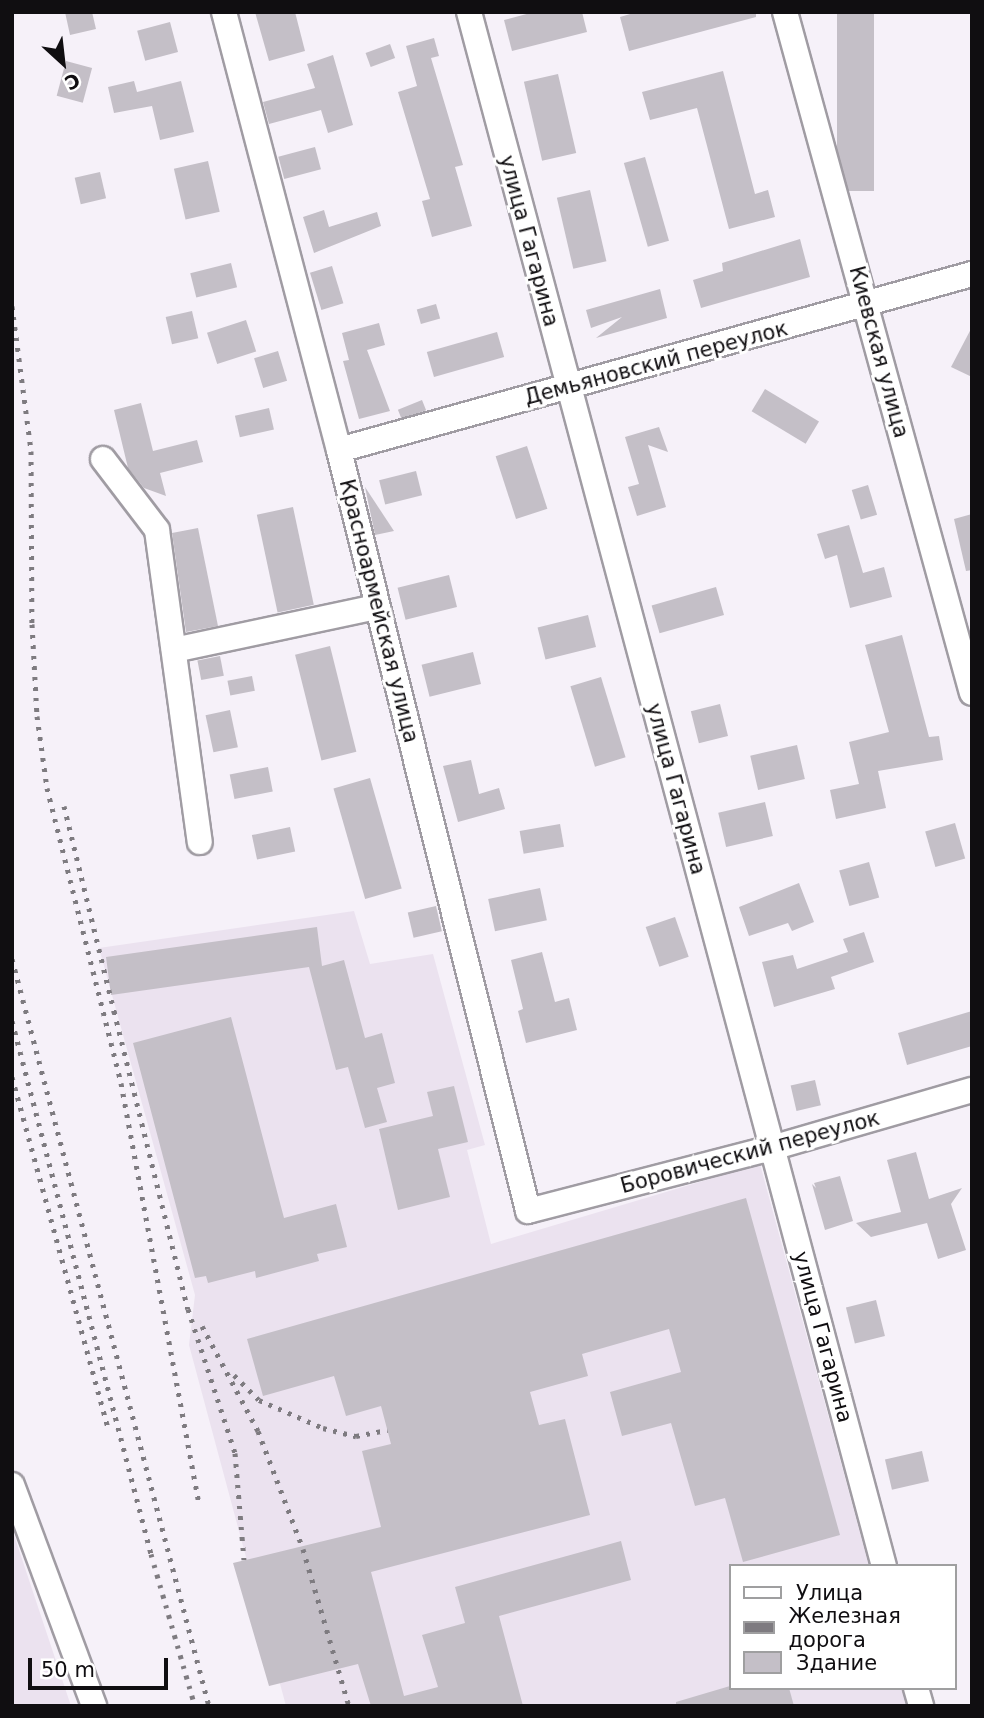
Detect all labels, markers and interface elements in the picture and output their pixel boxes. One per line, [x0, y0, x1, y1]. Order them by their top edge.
north arrow [28, 28, 98, 98]
text: С [61, 69, 84, 95]
street label: улица Гагарина [494, 153, 564, 329]
street label: Киевская улица [844, 263, 914, 441]
street label: Демьяновский переулок [522, 316, 790, 410]
street label: Красноармейская улица [334, 477, 424, 745]
street label: улица Гагарина [641, 701, 711, 877]
street label: Боровический переулок [618, 1105, 882, 1199]
street label: улица Гагарина [788, 1249, 858, 1425]
legend [729, 1564, 956, 1690]
text: Улица [796, 1581, 863, 1605]
text: Железная дорога [789, 1604, 901, 1652]
scale bar [32, 1644, 172, 1688]
text: Здание [796, 1651, 877, 1675]
text: 50 m [41, 1658, 95, 1682]

